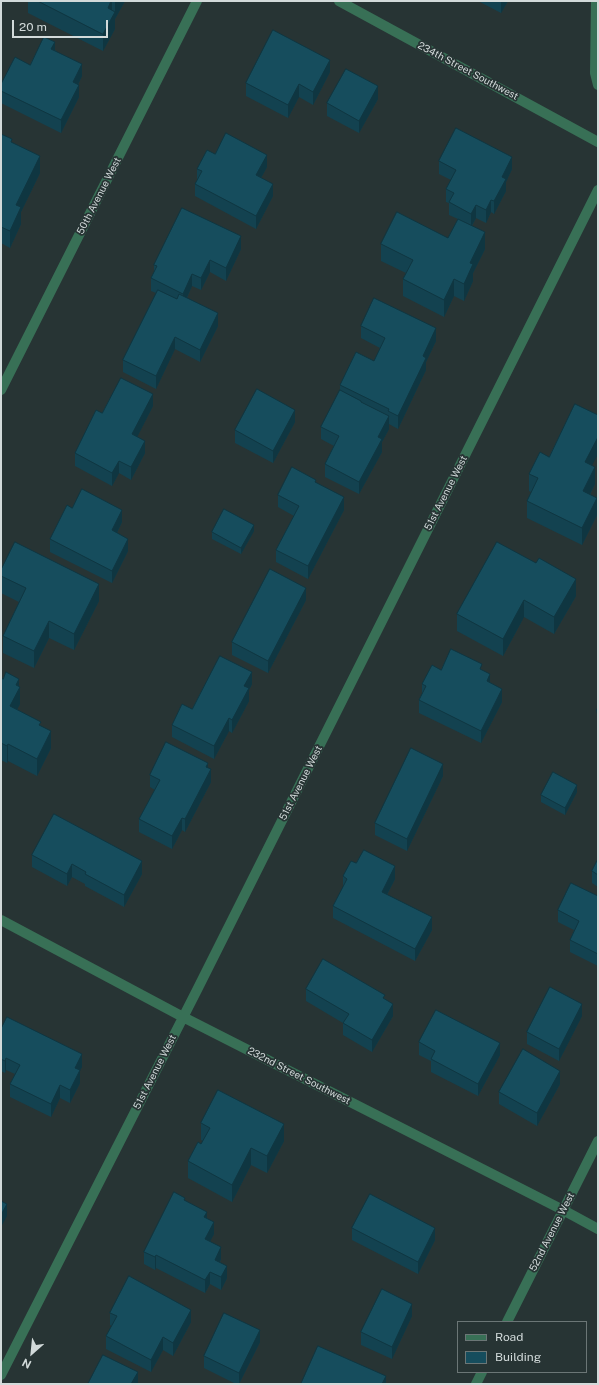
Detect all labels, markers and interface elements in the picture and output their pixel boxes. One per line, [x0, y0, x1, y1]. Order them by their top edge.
scale bar [14, 12, 110, 38]
text: 20 m [19, 20, 47, 34]
street label: 234th Street Southwest [416, 39, 520, 103]
street label: 50th Avenue West [74, 155, 124, 237]
street label: 51st Avenue West [422, 454, 470, 532]
street label: 51st Avenue West [277, 744, 325, 822]
street label: 51st Avenue West [131, 1033, 179, 1111]
street label: 232nd Street Southwest [246, 1045, 352, 1107]
street label: 52nd Avenue West [527, 1191, 577, 1273]
legend [457, 1321, 587, 1373]
text: Road [495, 1330, 523, 1344]
north arrow [12, 1333, 52, 1373]
text: Building [495, 1350, 541, 1364]
text: N [20, 1356, 33, 1371]

